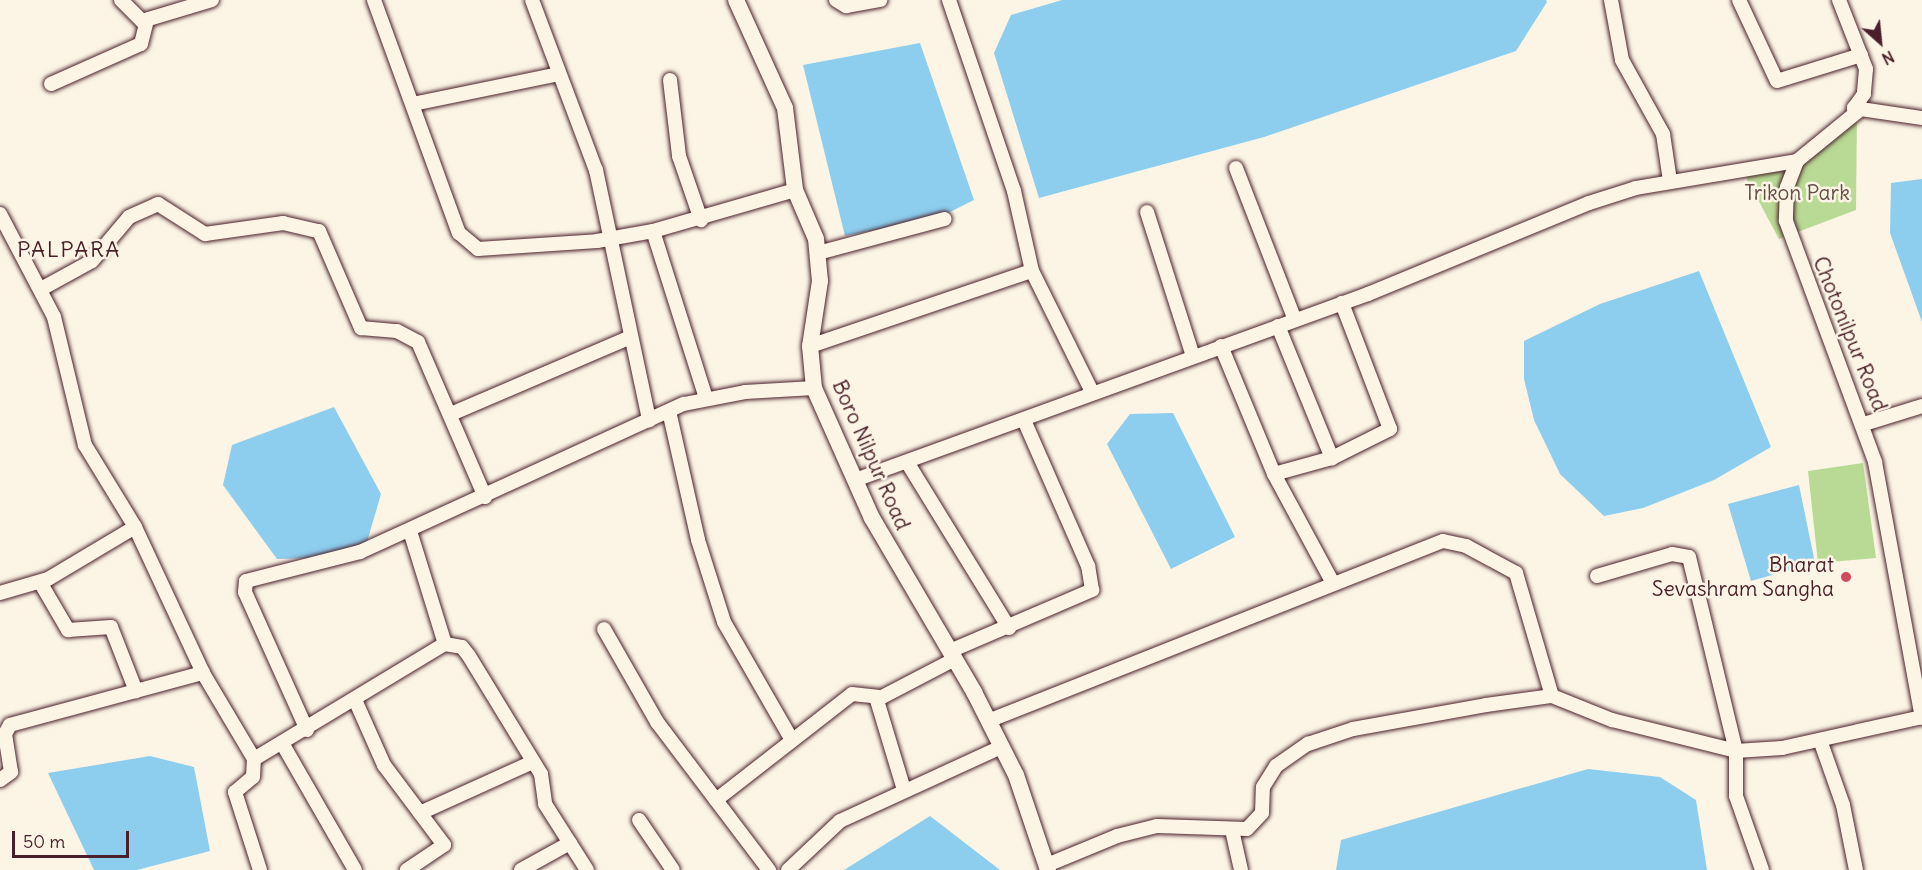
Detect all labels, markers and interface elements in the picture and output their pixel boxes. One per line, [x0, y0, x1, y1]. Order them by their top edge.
north arrow [1850, 12, 1910, 72]
text: N [1879, 47, 1898, 69]
park label: Trikon Park [1744, 180, 1850, 206]
district label: PALPARA [17, 237, 121, 263]
street label: Chotonilpur Road [1807, 253, 1893, 415]
street label: Boro Nilpur Road [827, 376, 915, 534]
place label: Bharat Sevashram Sangha [1652, 552, 1834, 602]
marker: Bharat Sevashram Sangha [1839, 570, 1853, 584]
scale bar [15, 819, 132, 857]
text: 50 m [23, 830, 65, 853]

